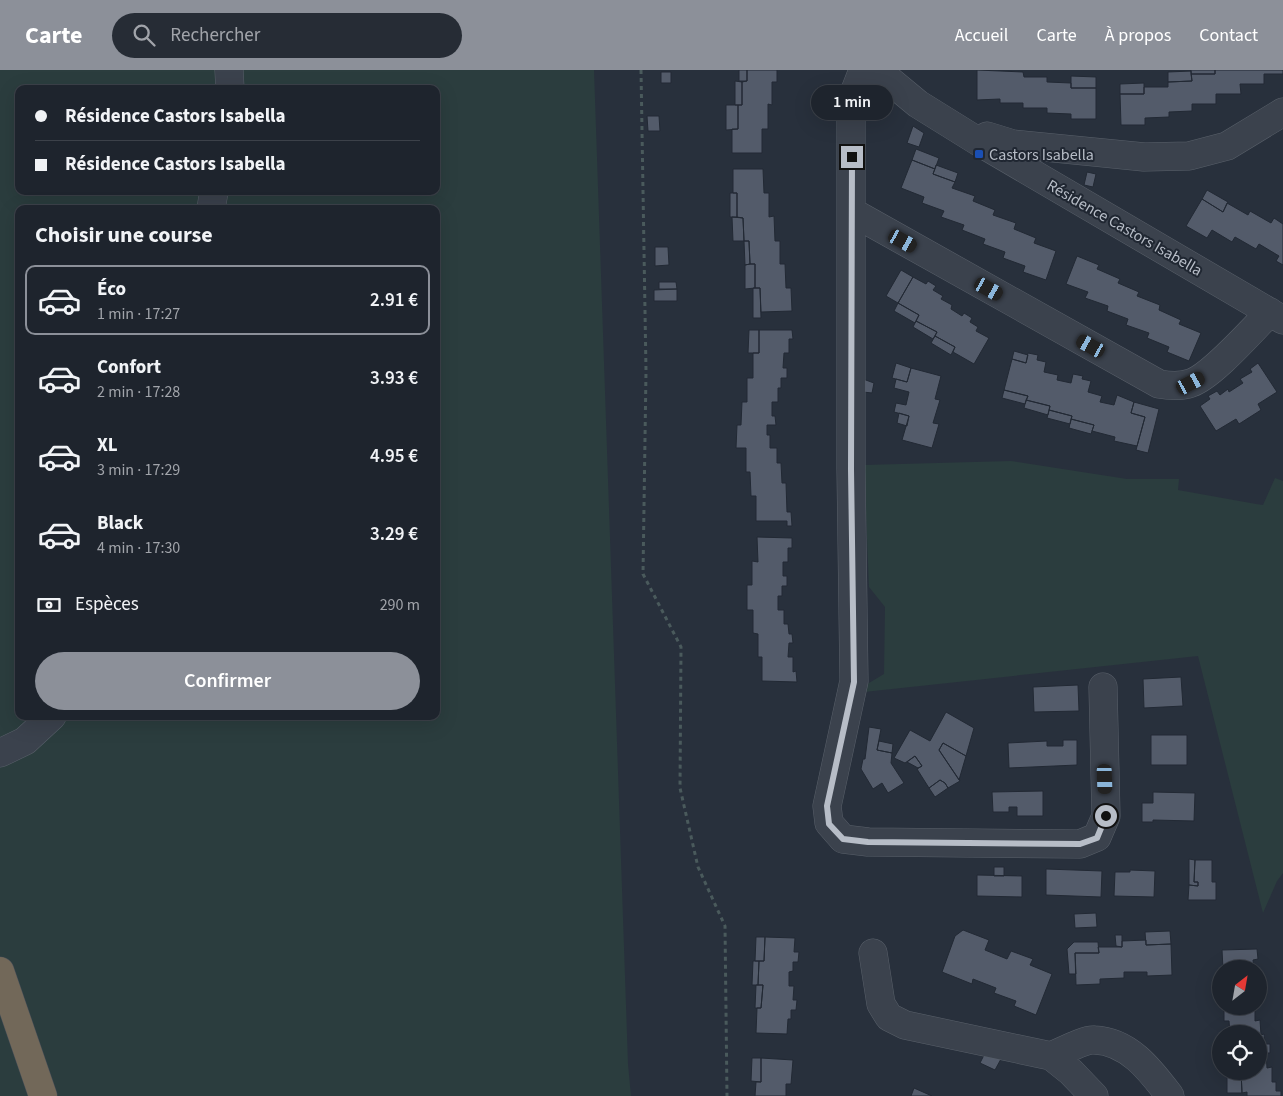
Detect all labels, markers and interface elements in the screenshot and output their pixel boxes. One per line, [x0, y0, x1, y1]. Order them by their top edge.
search box [112, 13, 462, 58]
text: Carte [25, 18, 82, 53]
icon: search [130, 21, 158, 49]
text: Rechercher [170, 22, 260, 49]
text: Accueil [955, 23, 1008, 48]
text: Carte [1036, 23, 1077, 48]
text: À propos [1105, 23, 1171, 48]
text: Contact [1199, 23, 1258, 48]
callout: 1 min [811, 84, 893, 119]
text: 1 min [833, 91, 871, 113]
text: Résidence Castors Isabella [65, 103, 286, 130]
place label: Castors Isabella [989, 144, 1094, 166]
route end [841, 146, 863, 168]
marker: Castors Isabella [973, 148, 985, 160]
text: Résidence Castors Isabella [65, 151, 286, 178]
street label: Résidence Castors Isabella [1043, 174, 1206, 281]
text: Choisir une course [35, 219, 213, 251]
car [886, 227, 919, 255]
car [972, 275, 1005, 303]
text: Éco [97, 276, 126, 303]
icon: car [37, 278, 82, 323]
text: 2.91 € [370, 287, 418, 314]
text: 1 min · 17:27 [97, 303, 180, 325]
car [1074, 332, 1107, 360]
text: Confort [97, 354, 161, 381]
icon: car [37, 356, 82, 401]
text: 3.93 € [370, 365, 418, 392]
car [1174, 369, 1207, 397]
text: 2 min · 17:28 [97, 381, 180, 403]
text: XL [97, 432, 118, 459]
icon: car [37, 434, 82, 479]
text: 4.95 € [370, 443, 418, 470]
text: 3 min · 17:29 [97, 459, 180, 481]
text: Black [97, 510, 143, 537]
icon: car [37, 512, 82, 557]
text: 3.29 € [370, 521, 418, 548]
text: 4 min · 17:30 [97, 537, 180, 559]
icon: cash [35, 591, 63, 619]
text: Espèces [75, 591, 139, 618]
text: 290 m [380, 594, 420, 616]
button: Confirmer [35, 652, 420, 710]
car [1096, 764, 1113, 794]
route start [1095, 805, 1117, 827]
north arrow [1212, 960, 1268, 1015]
map controls [1212, 960, 1267, 1080]
button: locate [1212, 1025, 1267, 1080]

